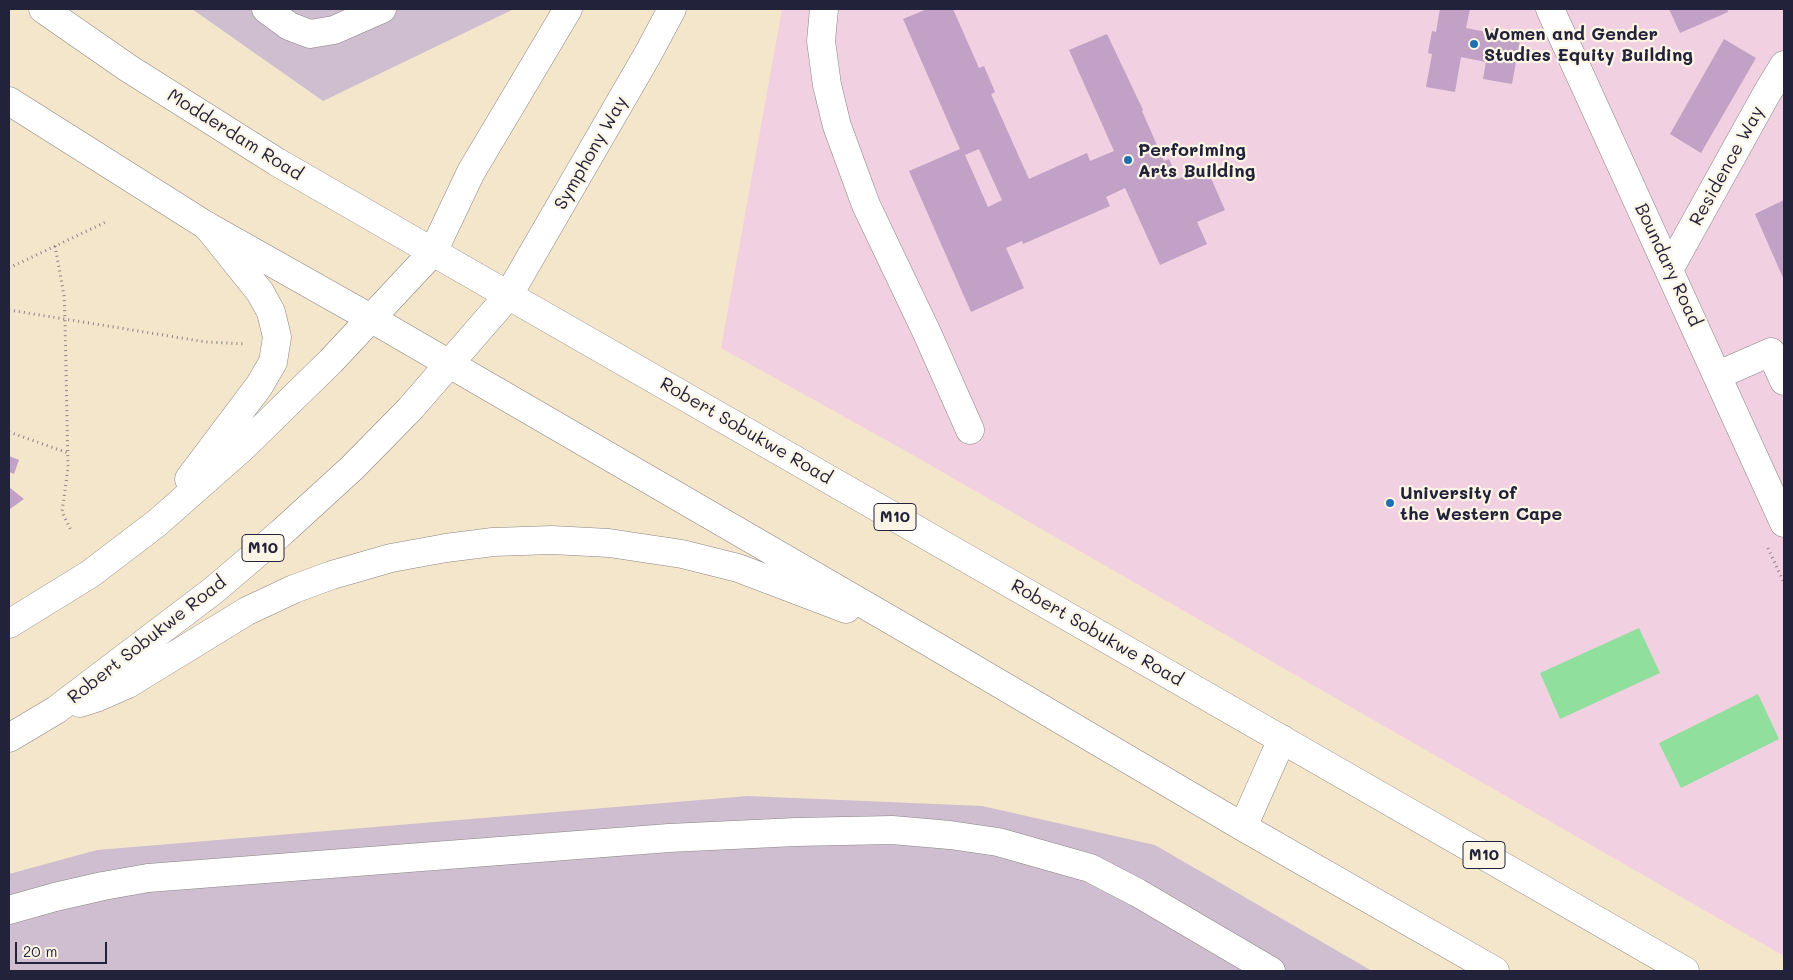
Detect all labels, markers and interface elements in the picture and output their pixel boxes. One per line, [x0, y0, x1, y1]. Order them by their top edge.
place label: Women and Gender Studies Equity Building [1484, 23, 1693, 66]
marker: Women and Gender Studies Equity Building [1468, 38, 1480, 50]
street label: Modderdam Road [163, 85, 307, 185]
street label: Symphony Way [550, 92, 632, 214]
street label: Residence Way [1685, 102, 1769, 230]
place label: Perforiming Arts Building [1138, 139, 1255, 182]
marker: Perforiming Arts Building [1122, 154, 1134, 166]
street label: Boundary Road [1630, 200, 1706, 330]
street label: Robert Sobukwe Road [656, 373, 836, 489]
place label: University of the Western Cape [1400, 482, 1562, 524]
marker: University of the Western Cape [1384, 497, 1396, 509]
road number: M10 [874, 504, 916, 530]
road number: M10 [242, 534, 284, 562]
street label: Robert Sobukwe Road [64, 571, 230, 709]
street label: Robert Sobukwe Road [1007, 575, 1187, 691]
road number: M10 [1463, 842, 1505, 868]
scale bar [18, 932, 110, 964]
text: 20 m [23, 941, 57, 961]

